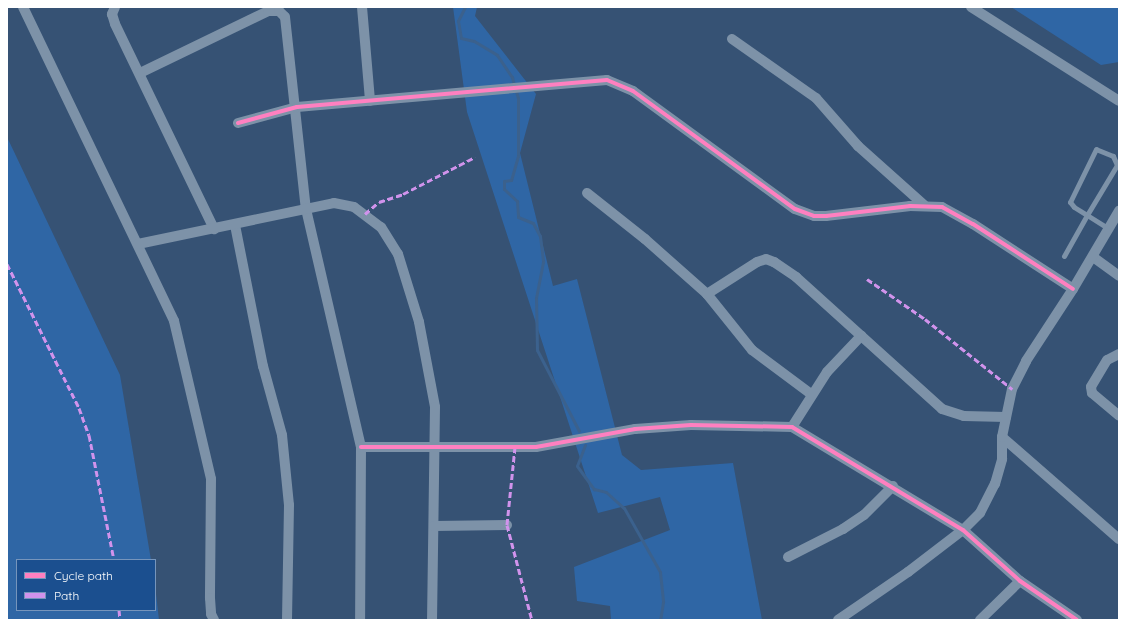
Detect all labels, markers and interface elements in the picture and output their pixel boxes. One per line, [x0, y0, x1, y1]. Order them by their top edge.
legend [16, 559, 156, 611]
text: Cycle path [54, 568, 113, 583]
text: Path [54, 588, 79, 603]

